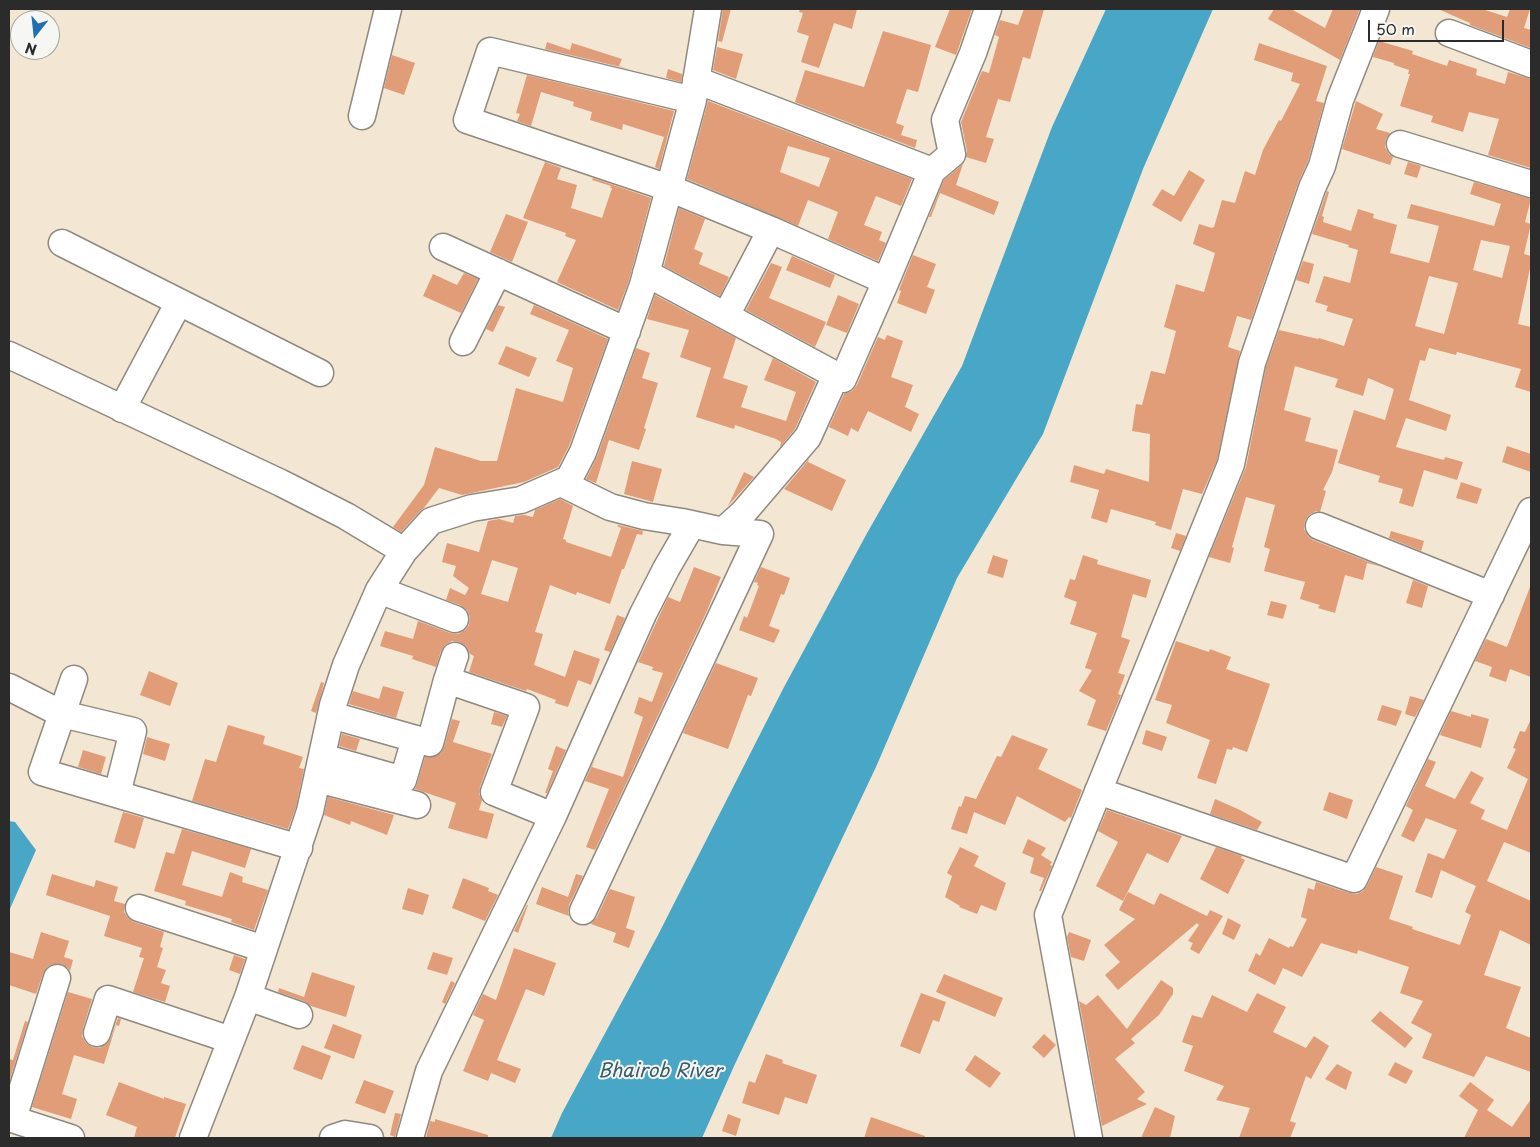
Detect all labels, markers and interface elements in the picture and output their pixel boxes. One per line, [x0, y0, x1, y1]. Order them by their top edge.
north arrow [10, 10, 60, 60]
scale bar [1370, 10, 1506, 42]
text: 50 m [1376, 17, 1415, 40]
text: N [23, 37, 39, 61]
water label: Bhairob River [598, 1061, 722, 1083]

